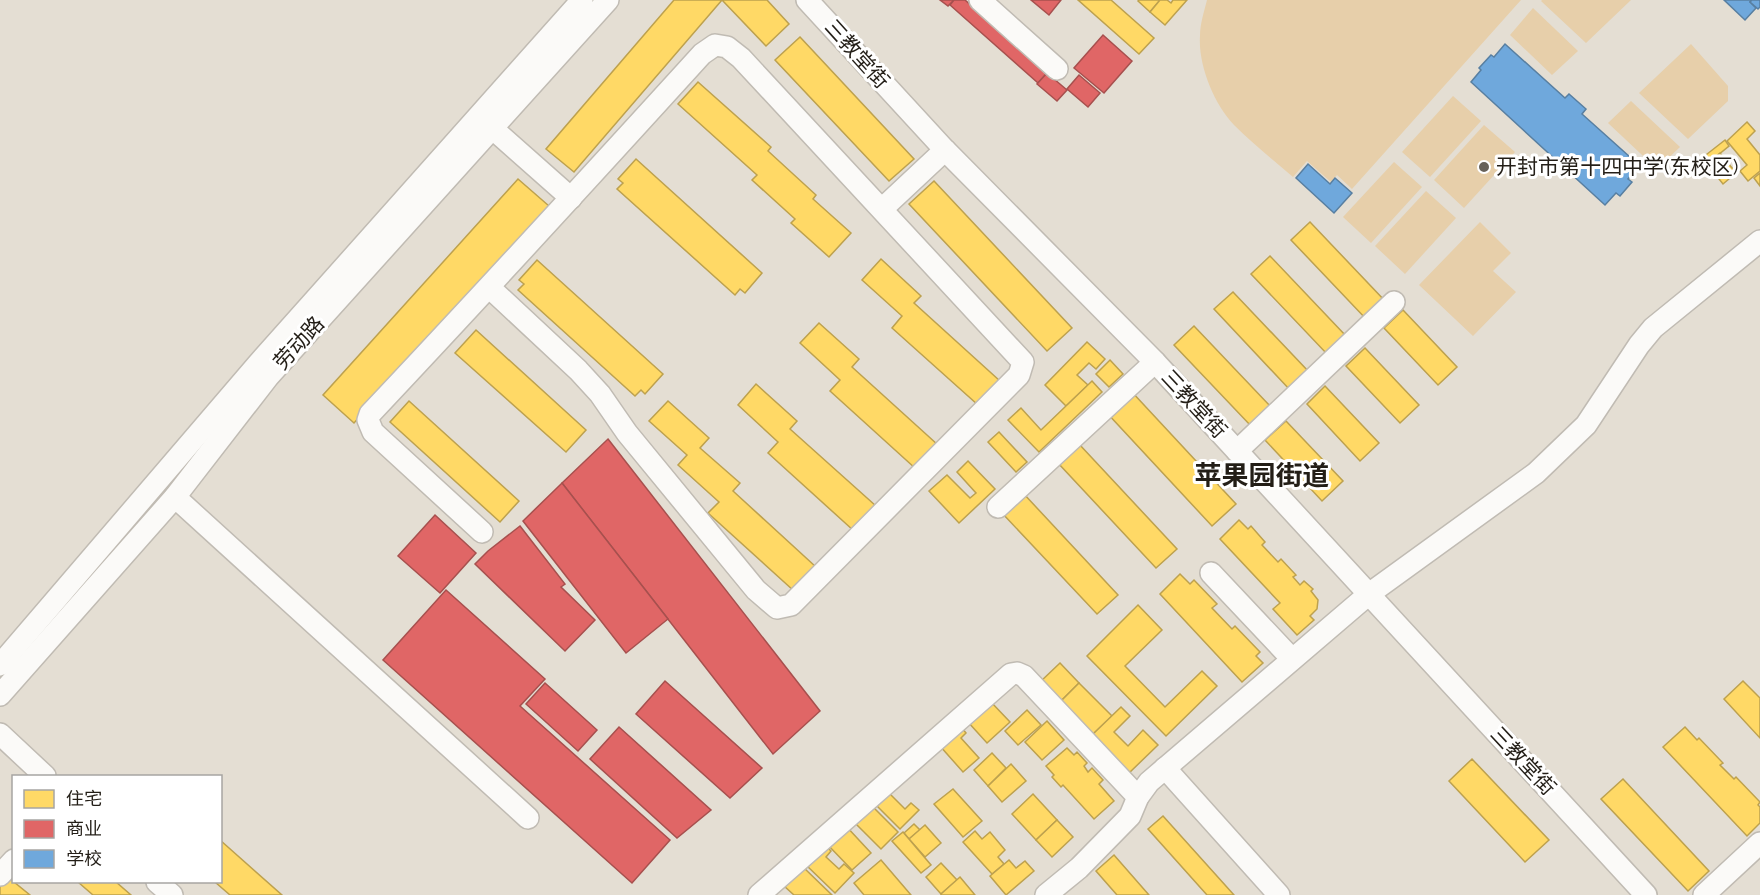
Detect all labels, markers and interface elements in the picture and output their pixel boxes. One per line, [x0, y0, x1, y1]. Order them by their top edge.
street label: 三教堂街 [820, 14, 895, 93]
place label: 开封市第十四中学(东校区) [1496, 154, 1738, 179]
marker: 开封市第十四中学(东校区) [1477, 160, 1491, 174]
street label: 劳动路 [268, 311, 329, 374]
street label: 三教堂街 [1157, 364, 1232, 443]
district label: 苹果园街道 [1195, 460, 1330, 491]
street label: 三教堂街 [1486, 721, 1561, 800]
legend [12, 775, 222, 883]
text: 住宅 [66, 788, 102, 809]
text: 商业 [66, 818, 102, 839]
text: 学校 [66, 848, 102, 869]

